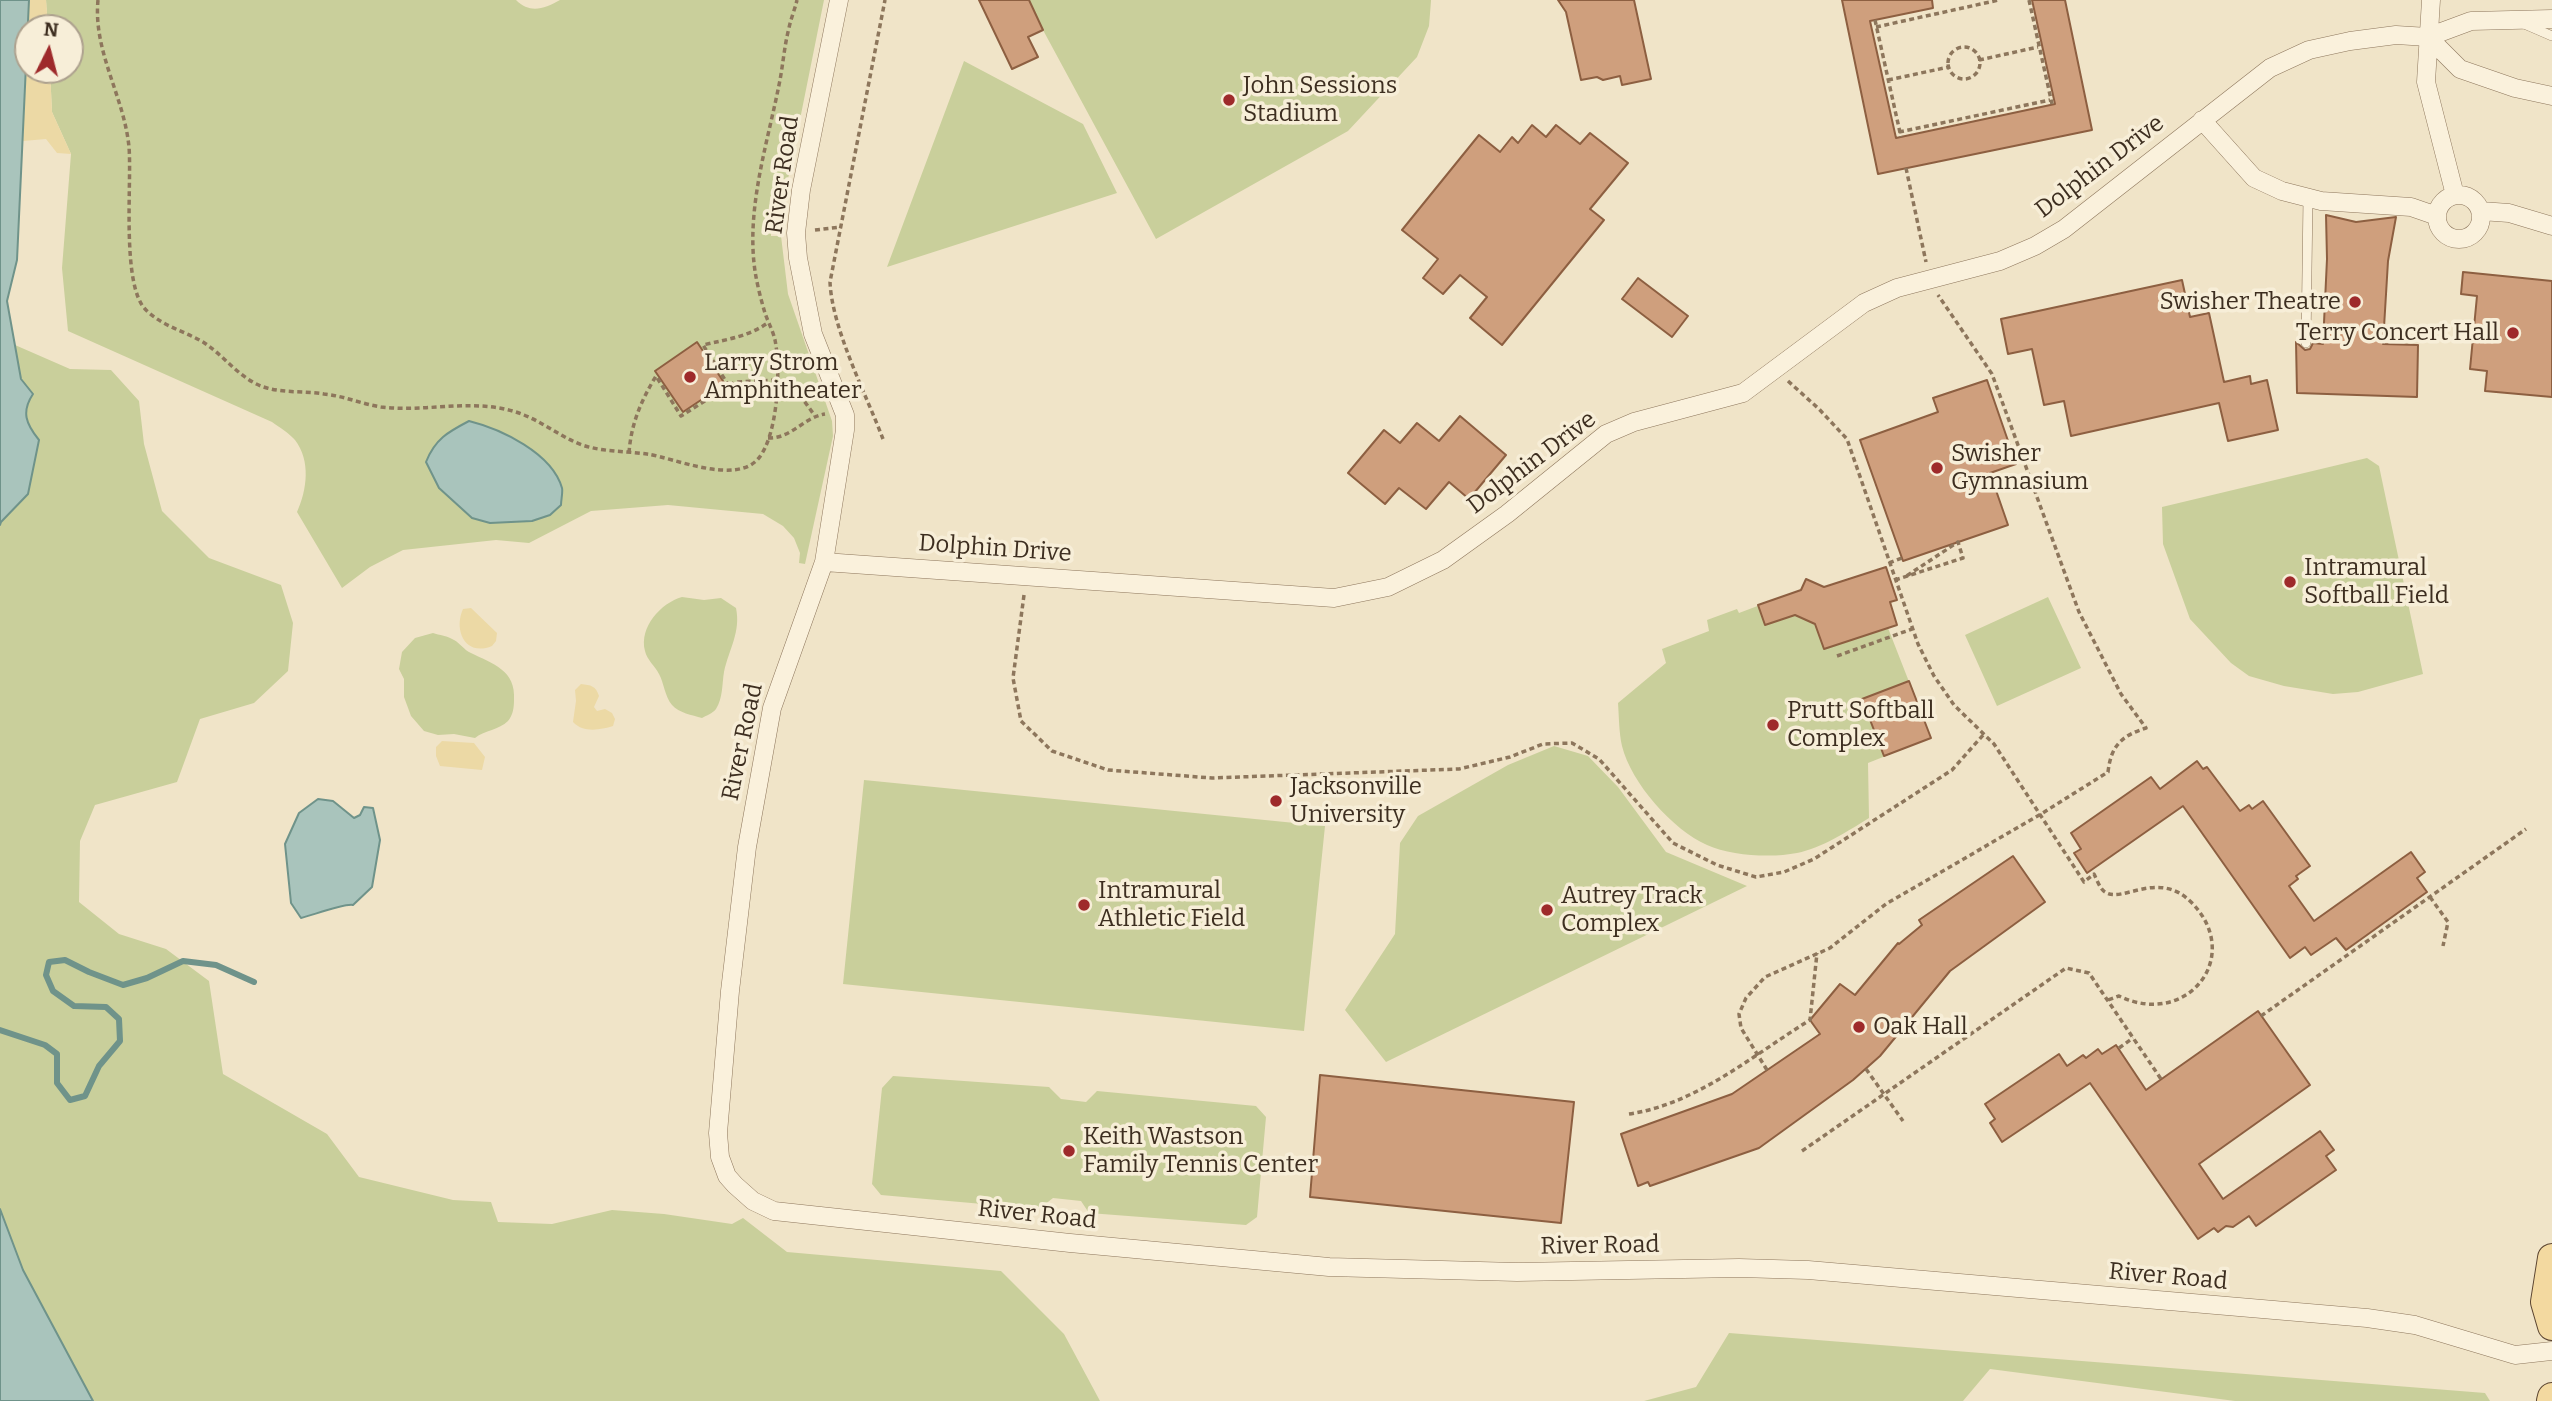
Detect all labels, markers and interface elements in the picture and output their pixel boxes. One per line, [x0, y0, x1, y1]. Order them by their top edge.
north arrow [14, 14, 84, 84]
text: N [43, 17, 60, 42]
place label: John Sessions Stadium [1243, 72, 1397, 128]
marker: John Sessions Stadium [1221, 92, 1237, 108]
street label: Dolphin Drive [2030, 109, 2170, 225]
street label: River Road [760, 114, 806, 236]
place label: Swisher Theatre [2160, 288, 2341, 316]
marker: Swisher Theatre [2347, 294, 2363, 310]
place label: Terry Concert Hall [2296, 319, 2499, 347]
marker: Terry Concert Hall [2505, 325, 2521, 341]
place label: Larry Strom Amphitheater [704, 349, 862, 405]
marker: Larry Strom Amphitheater [682, 369, 698, 385]
street label: Dolphin Drive [1462, 405, 1602, 521]
place label: Swisher Gymnasium [1951, 440, 2088, 496]
marker: Swisher Gymnasium [1929, 460, 1945, 476]
street label: Dolphin Drive [918, 529, 1072, 569]
place label: Intramural Softball Field [2304, 554, 2449, 610]
marker: Intramural Softball Field [2282, 574, 2298, 590]
street label: River Road [717, 681, 769, 803]
place label: Prutt Softball Complex [1787, 697, 1934, 753]
marker: Prutt Softball Complex [1765, 717, 1781, 733]
place label: Jacksonville University [1290, 773, 1422, 829]
marker: Jacksonville University [1268, 793, 1284, 809]
place label: Intramural Athletic Field [1098, 877, 1245, 933]
place label: Autrey Track Complex [1561, 882, 1703, 938]
marker: Intramural Athletic Field [1076, 897, 1092, 913]
marker: Autrey Track Complex [1539, 902, 1555, 918]
place label: Oak Hall [1873, 1013, 1968, 1041]
marker: Oak Hall [1851, 1019, 1867, 1035]
place label: Keith Wastson Family Tennis Center [1083, 1123, 1318, 1179]
marker: Keith Wastson Family Tennis Center [1061, 1143, 1077, 1159]
street label: River Road [976, 1194, 1098, 1236]
street label: River Road [1540, 1231, 1660, 1261]
street label: River Road [2107, 1257, 2229, 1297]

